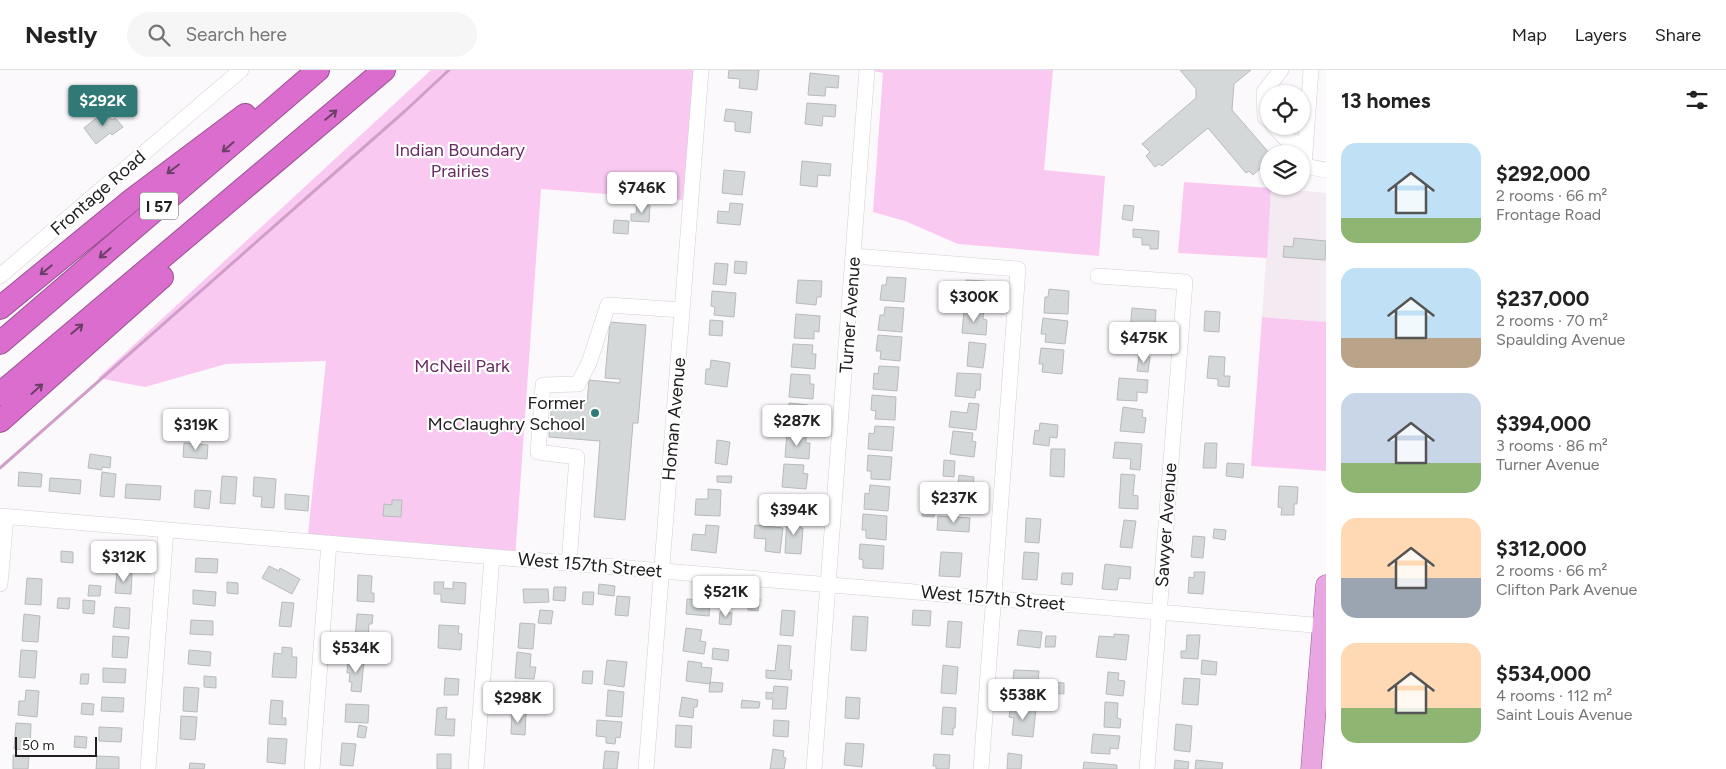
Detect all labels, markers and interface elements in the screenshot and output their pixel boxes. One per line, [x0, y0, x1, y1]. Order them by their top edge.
search box [127, 12, 477, 57]
text: Nestly [25, 20, 97, 49]
icon: search [145, 21, 173, 49]
text: Search here [185, 23, 287, 46]
text: Map [1512, 24, 1547, 46]
text: Layers [1575, 24, 1627, 46]
text: Share [1655, 24, 1701, 46]
pin: $292K [68, 85, 138, 127]
map controls [1260, 85, 1310, 195]
button: locate [1260, 85, 1310, 135]
icon: filters [1683, 86, 1711, 114]
text: 13 homes [1341, 88, 1430, 113]
text: $292K [79, 91, 127, 110]
one-way arrow [324, 109, 337, 120]
park label: Indian Boundary Prairies [395, 139, 526, 182]
one-way arrow [222, 142, 235, 153]
button: layers [1260, 145, 1310, 195]
street label: Frontage Road [46, 146, 150, 240]
text: $292,000 [1496, 161, 1590, 186]
icon: home [1381, 163, 1441, 223]
one-way arrow [166, 164, 180, 174]
pin: $746K [607, 172, 677, 214]
text: $746K [618, 178, 666, 197]
text: 2 rooms · 66 m² [1496, 186, 1607, 205]
road number: I 57 [140, 192, 178, 220]
text: Frontage Road [1496, 205, 1601, 224]
one-way arrow [98, 247, 111, 259]
street label: Turner Avenue [835, 256, 865, 374]
one-way arrow [40, 265, 53, 276]
pin: $300K [939, 280, 1009, 323]
text: $237,000 [1496, 286, 1589, 311]
text: $300K [949, 287, 999, 306]
icon: home [1381, 288, 1441, 348]
text: 2 rooms · 70 m² [1496, 311, 1608, 330]
pin: $475K [1109, 322, 1179, 364]
one-way arrow [70, 324, 83, 335]
text: $475K [1120, 328, 1168, 347]
text: Spaulding Avenue [1496, 330, 1625, 349]
park label: McNeil Park [414, 355, 510, 377]
street label: Homan Avenue [658, 356, 690, 482]
one-way arrow [30, 383, 43, 395]
place label: Former McClaughry School [428, 392, 585, 435]
pin: $287K [762, 404, 832, 447]
marker: Former McClaughry School [589, 407, 601, 419]
pin: $319K [161, 408, 231, 451]
text: $287K [773, 411, 821, 430]
text: $394,000 [1496, 411, 1591, 436]
icon: home [1381, 413, 1441, 473]
text: $319K [174, 415, 218, 434]
text: 3 rooms · 86 m² [1496, 436, 1608, 455]
text: Turner Avenue [1496, 455, 1600, 474]
street label: Sawyer Avenue [1151, 462, 1181, 588]
pin: $237K [919, 482, 989, 524]
text: $237K [931, 488, 977, 507]
pin: $394K [759, 494, 829, 536]
text: $394K [770, 500, 818, 519]
text: $312,000 [1496, 536, 1587, 561]
icon: home [1381, 538, 1441, 598]
pin: $312K [89, 540, 159, 583]
text: $312K [102, 547, 146, 566]
street label: West 157th Street [517, 548, 663, 582]
text: 2 rooms · 66 m² [1496, 561, 1607, 580]
pin: $521K [691, 576, 761, 618]
text: Clifton Park Avenue [1496, 580, 1637, 599]
street label: West 157th Street [920, 581, 1066, 615]
text: $521K [704, 582, 748, 601]
pin: $534K [321, 632, 391, 674]
text: $534K [332, 638, 380, 657]
text: $534,000 [1496, 661, 1591, 686]
icon: home [1381, 663, 1441, 723]
pin: $538K [988, 678, 1058, 721]
pin: $298K [483, 682, 553, 724]
text: $538K [999, 685, 1047, 704]
text: 4 rooms · 112 m² [1496, 686, 1612, 705]
text: $298K [494, 688, 542, 707]
text: Saint Louis Avenue [1496, 705, 1632, 724]
scale bar [15, 734, 98, 757]
text: 50 m [22, 737, 54, 754]

